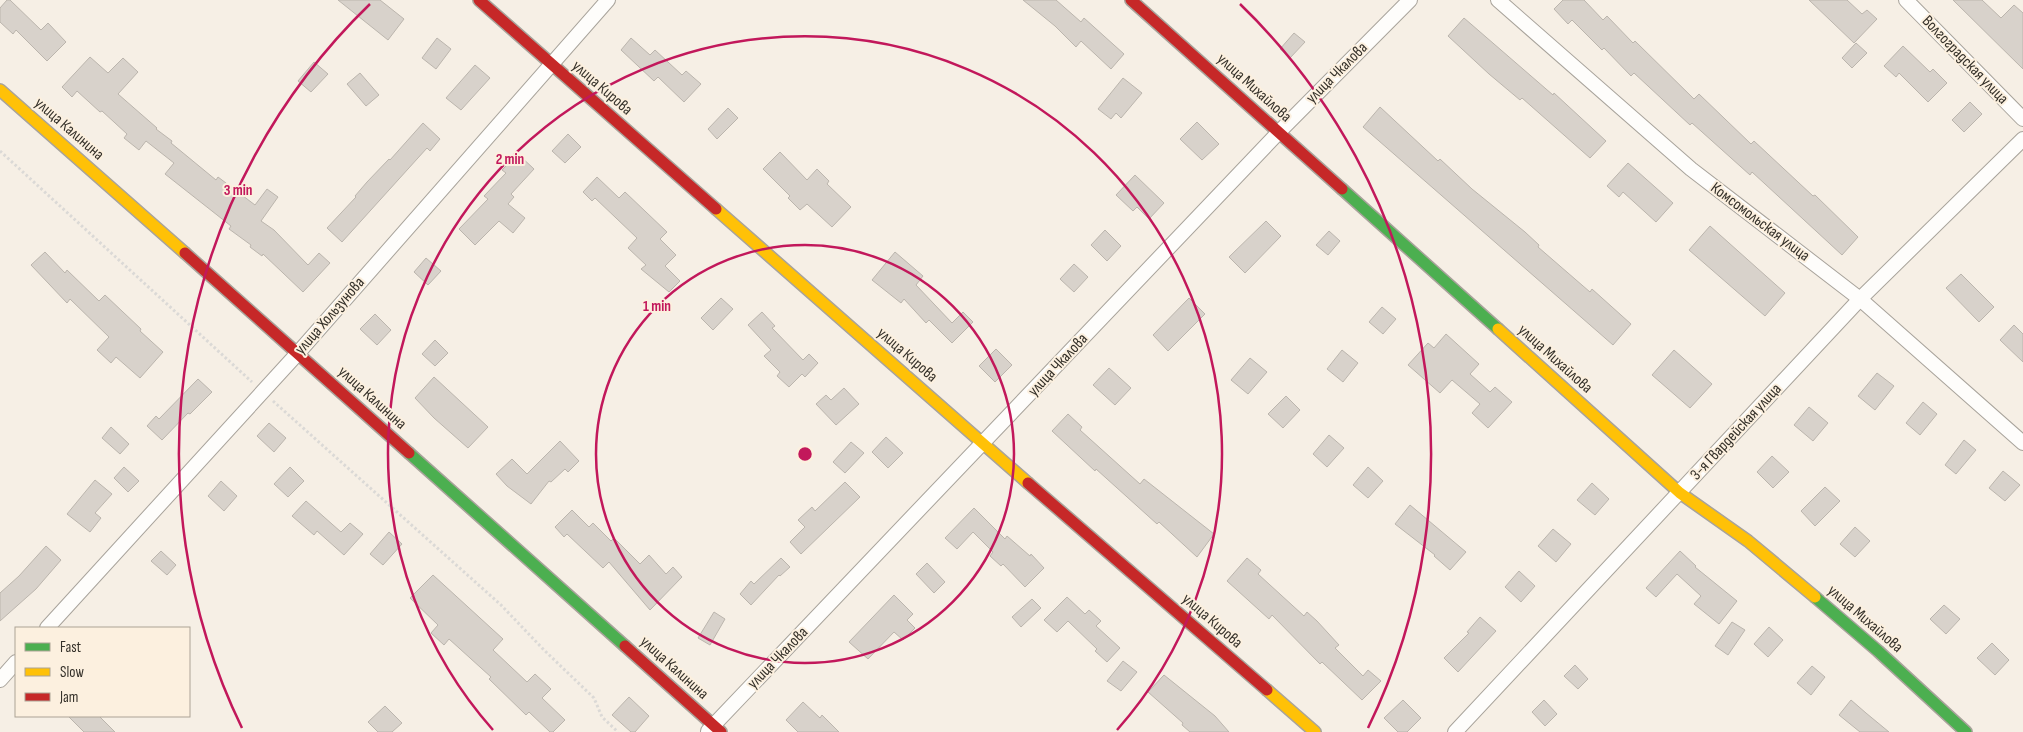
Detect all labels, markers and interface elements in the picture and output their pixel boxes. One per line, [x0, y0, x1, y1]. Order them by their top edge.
street label: Волгоградская улица [1918, 12, 2012, 108]
street label: улица Чкалова [1302, 38, 1372, 108]
street label: улица Михайлова [1213, 50, 1295, 126]
street label: улица Кирова [568, 57, 636, 119]
street label: улица Калинина [30, 94, 108, 164]
text: 2 min [496, 150, 524, 169]
street label: Комсомольская улица [1707, 179, 1813, 265]
text: 3 min [224, 181, 252, 200]
street label: улица Хользунова [291, 273, 369, 359]
text: 1 min [643, 297, 671, 316]
street label: улица Михайлова [1514, 321, 1596, 397]
street label: улица Кирова [873, 324, 941, 386]
street label: улица Чкалова [1024, 330, 1092, 400]
street label: улица Калинина [334, 362, 410, 434]
street label: 3-я Гвардейская улица [1686, 380, 1786, 484]
centre of rings [796, 445, 814, 463]
street label: улица Михайлова [1823, 581, 1907, 657]
street label: улица Кирова [1178, 590, 1246, 652]
street label: улица Чкалова [744, 623, 812, 693]
legend [15, 627, 190, 717]
street label: улица Калинина [636, 632, 712, 704]
text: Fast [60, 638, 82, 657]
text: Slow [60, 663, 84, 682]
text: Jam [59, 688, 78, 707]

